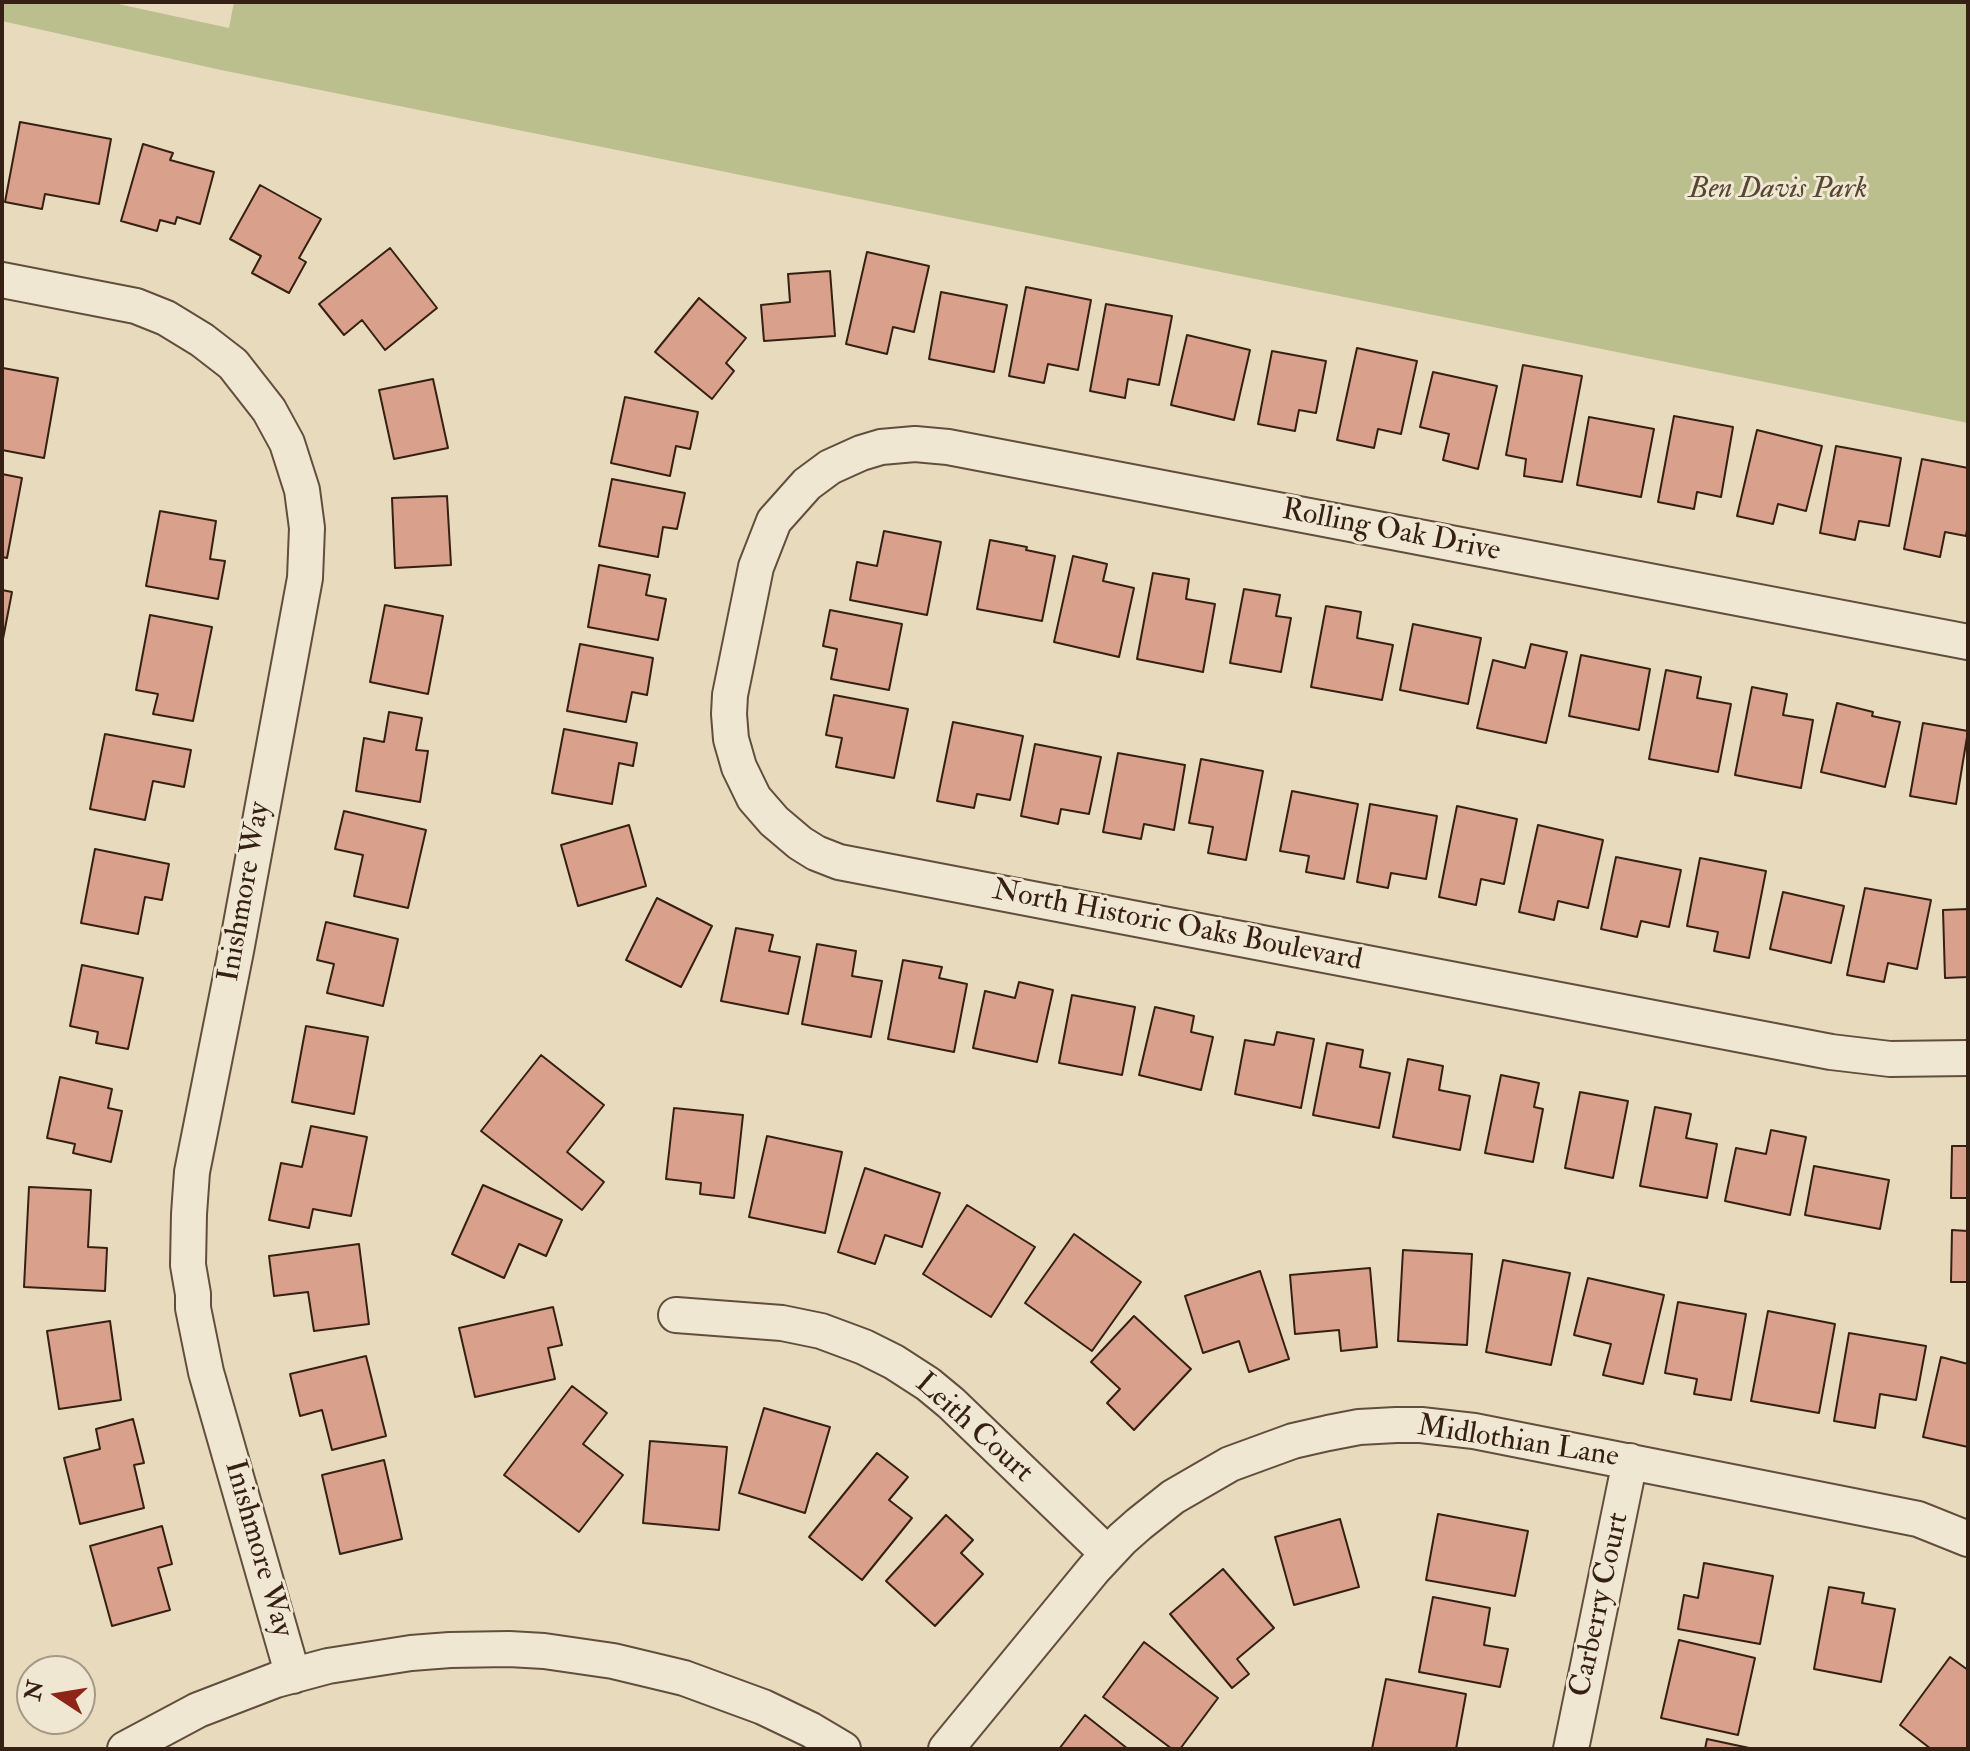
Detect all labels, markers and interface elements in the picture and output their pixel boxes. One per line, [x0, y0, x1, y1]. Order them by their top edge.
park label: Ben Davis Park [1688, 173, 1868, 209]
street label: Rolling Oak Drive [1279, 493, 1503, 571]
street label: Inishmore Way [212, 799, 280, 985]
street label: North Historic Oaks Boulevard [989, 873, 1365, 981]
street label: Leith Court [906, 1367, 1040, 1491]
street label: Midlothian Lane [1415, 1409, 1621, 1477]
street label: Inishmore Way [215, 1456, 299, 1642]
street label: Carberry Court [1564, 1510, 1638, 1700]
north arrow [16, 1655, 96, 1735]
text: N [19, 1678, 50, 1703]

